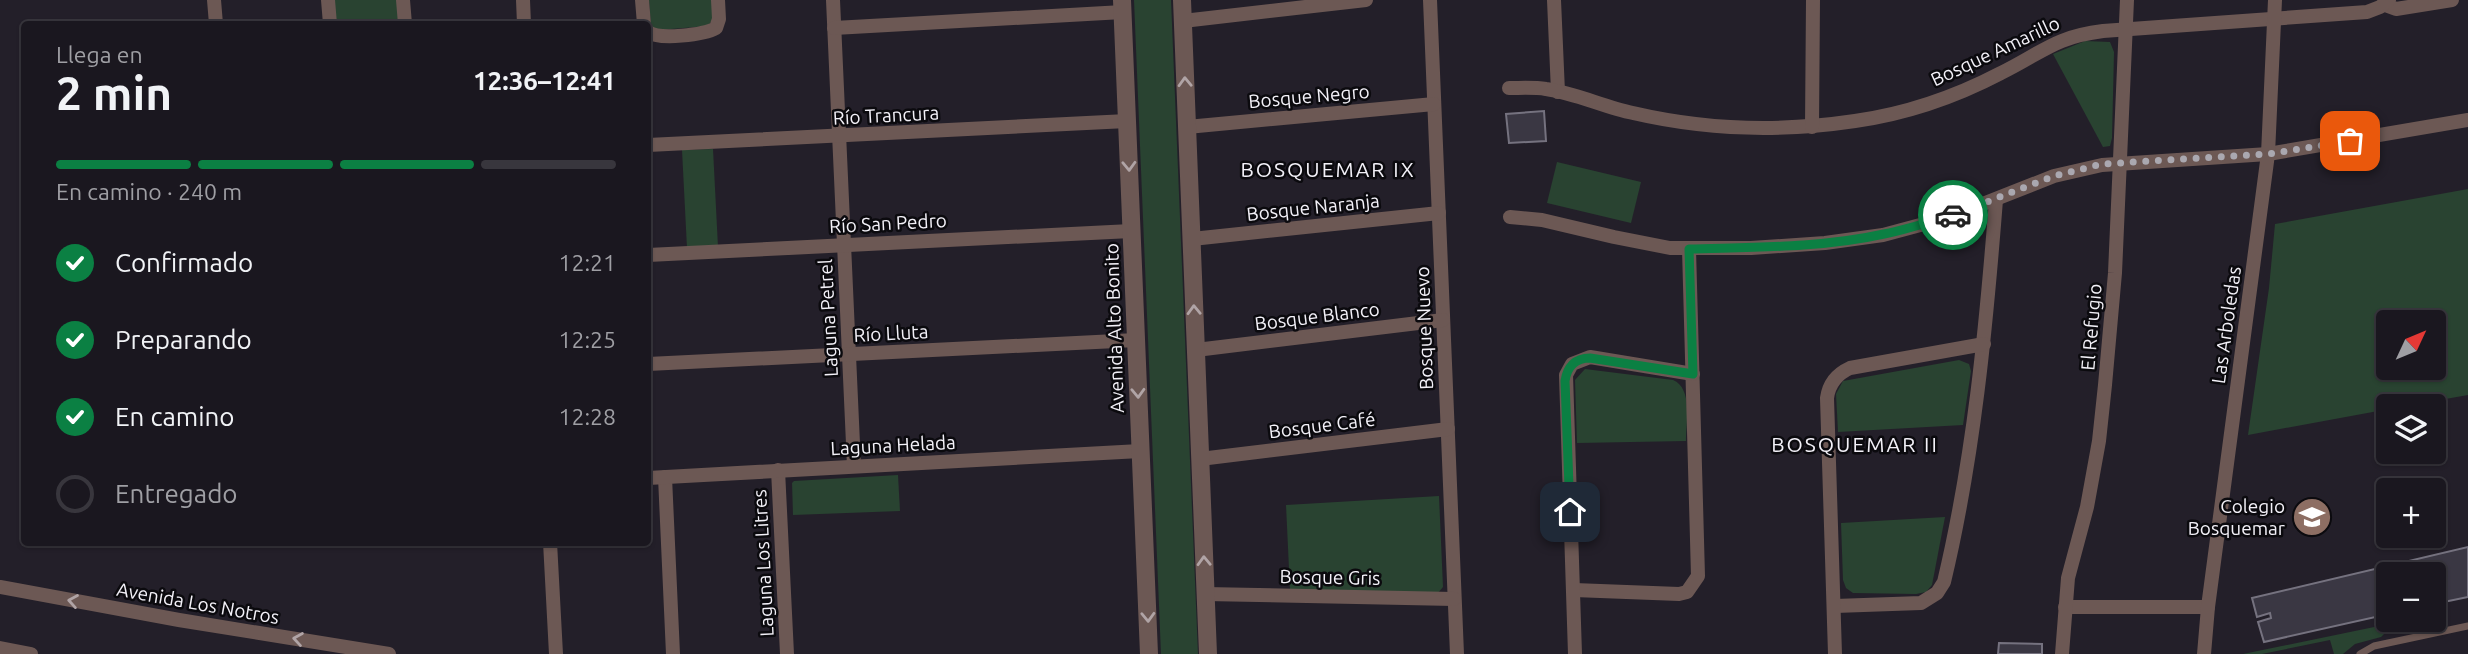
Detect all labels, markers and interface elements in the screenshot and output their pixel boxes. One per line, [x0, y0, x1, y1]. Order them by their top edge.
street label: Bosque Amarillo [1927, 12, 2063, 90]
text: Llega en [56, 42, 143, 67]
text: 12:36–12:41 [473, 66, 616, 95]
text: 2 min [56, 67, 172, 119]
one-way arrow [1178, 76, 1193, 87]
street label: Bosque Negro [1248, 80, 1370, 112]
street label: Río Trancura [832, 101, 940, 129]
pin [2320, 111, 2380, 171]
icon: bag [2331, 122, 2369, 160]
district label: BOSQUEMAR IX [1240, 157, 1416, 181]
one-way arrow [1121, 161, 1136, 172]
text: En camino · 240 m [56, 179, 242, 204]
courier [1918, 180, 1988, 250]
street label: Bosque Naranja [1245, 189, 1381, 225]
icon: car [1934, 196, 1972, 234]
street label: Río San Pedro [829, 209, 947, 237]
street label: Avenida Alto Bonito [1100, 243, 1128, 413]
icon: check [56, 244, 94, 282]
text: Confirmado [115, 248, 253, 277]
text: 12:21 [558, 250, 616, 275]
street label: Laguna Petrel [814, 259, 842, 377]
street label: Las Arboledas [2207, 265, 2245, 385]
street label: Bosque Nuevo [1411, 266, 1437, 390]
street label: El Refugio [2076, 283, 2106, 371]
street label: Bosque Blanco [1253, 297, 1381, 335]
one-way arrow [1187, 304, 1202, 315]
north arrow [2376, 310, 2446, 380]
map controls [2376, 310, 2446, 632]
street label: Río Lluta [853, 320, 929, 346]
icon: check [56, 321, 94, 359]
text: Preparando [115, 325, 252, 354]
text: 12:25 [558, 327, 616, 352]
one-way arrow [1131, 388, 1146, 399]
button: layers [2376, 394, 2446, 464]
icon: check [56, 398, 94, 436]
text: En camino [115, 402, 235, 431]
text: 12:28 [558, 404, 616, 429]
street label: Bosque Café [1267, 408, 1377, 442]
street label: Laguna Helada [830, 431, 956, 459]
district label: BOSQUEMAR II [1771, 432, 1939, 456]
button: + [2376, 478, 2446, 548]
text: Entregado [115, 479, 238, 508]
pin [1540, 482, 1600, 542]
street label: Laguna Los Litres [748, 489, 778, 637]
icon: home [1551, 493, 1589, 531]
place label: Colegio Bosquemar [2188, 495, 2285, 539]
school or university icon: Colegio Bosquemar [2291, 496, 2333, 538]
one-way arrow [1197, 556, 1212, 567]
button: − [2376, 562, 2446, 632]
street label: Bosque Gris [1279, 565, 1381, 589]
street label: Avenida Los Notros [115, 578, 281, 628]
one-way arrow [67, 594, 79, 609]
one-way arrow [1140, 612, 1155, 623]
one-way arrow [292, 632, 304, 647]

